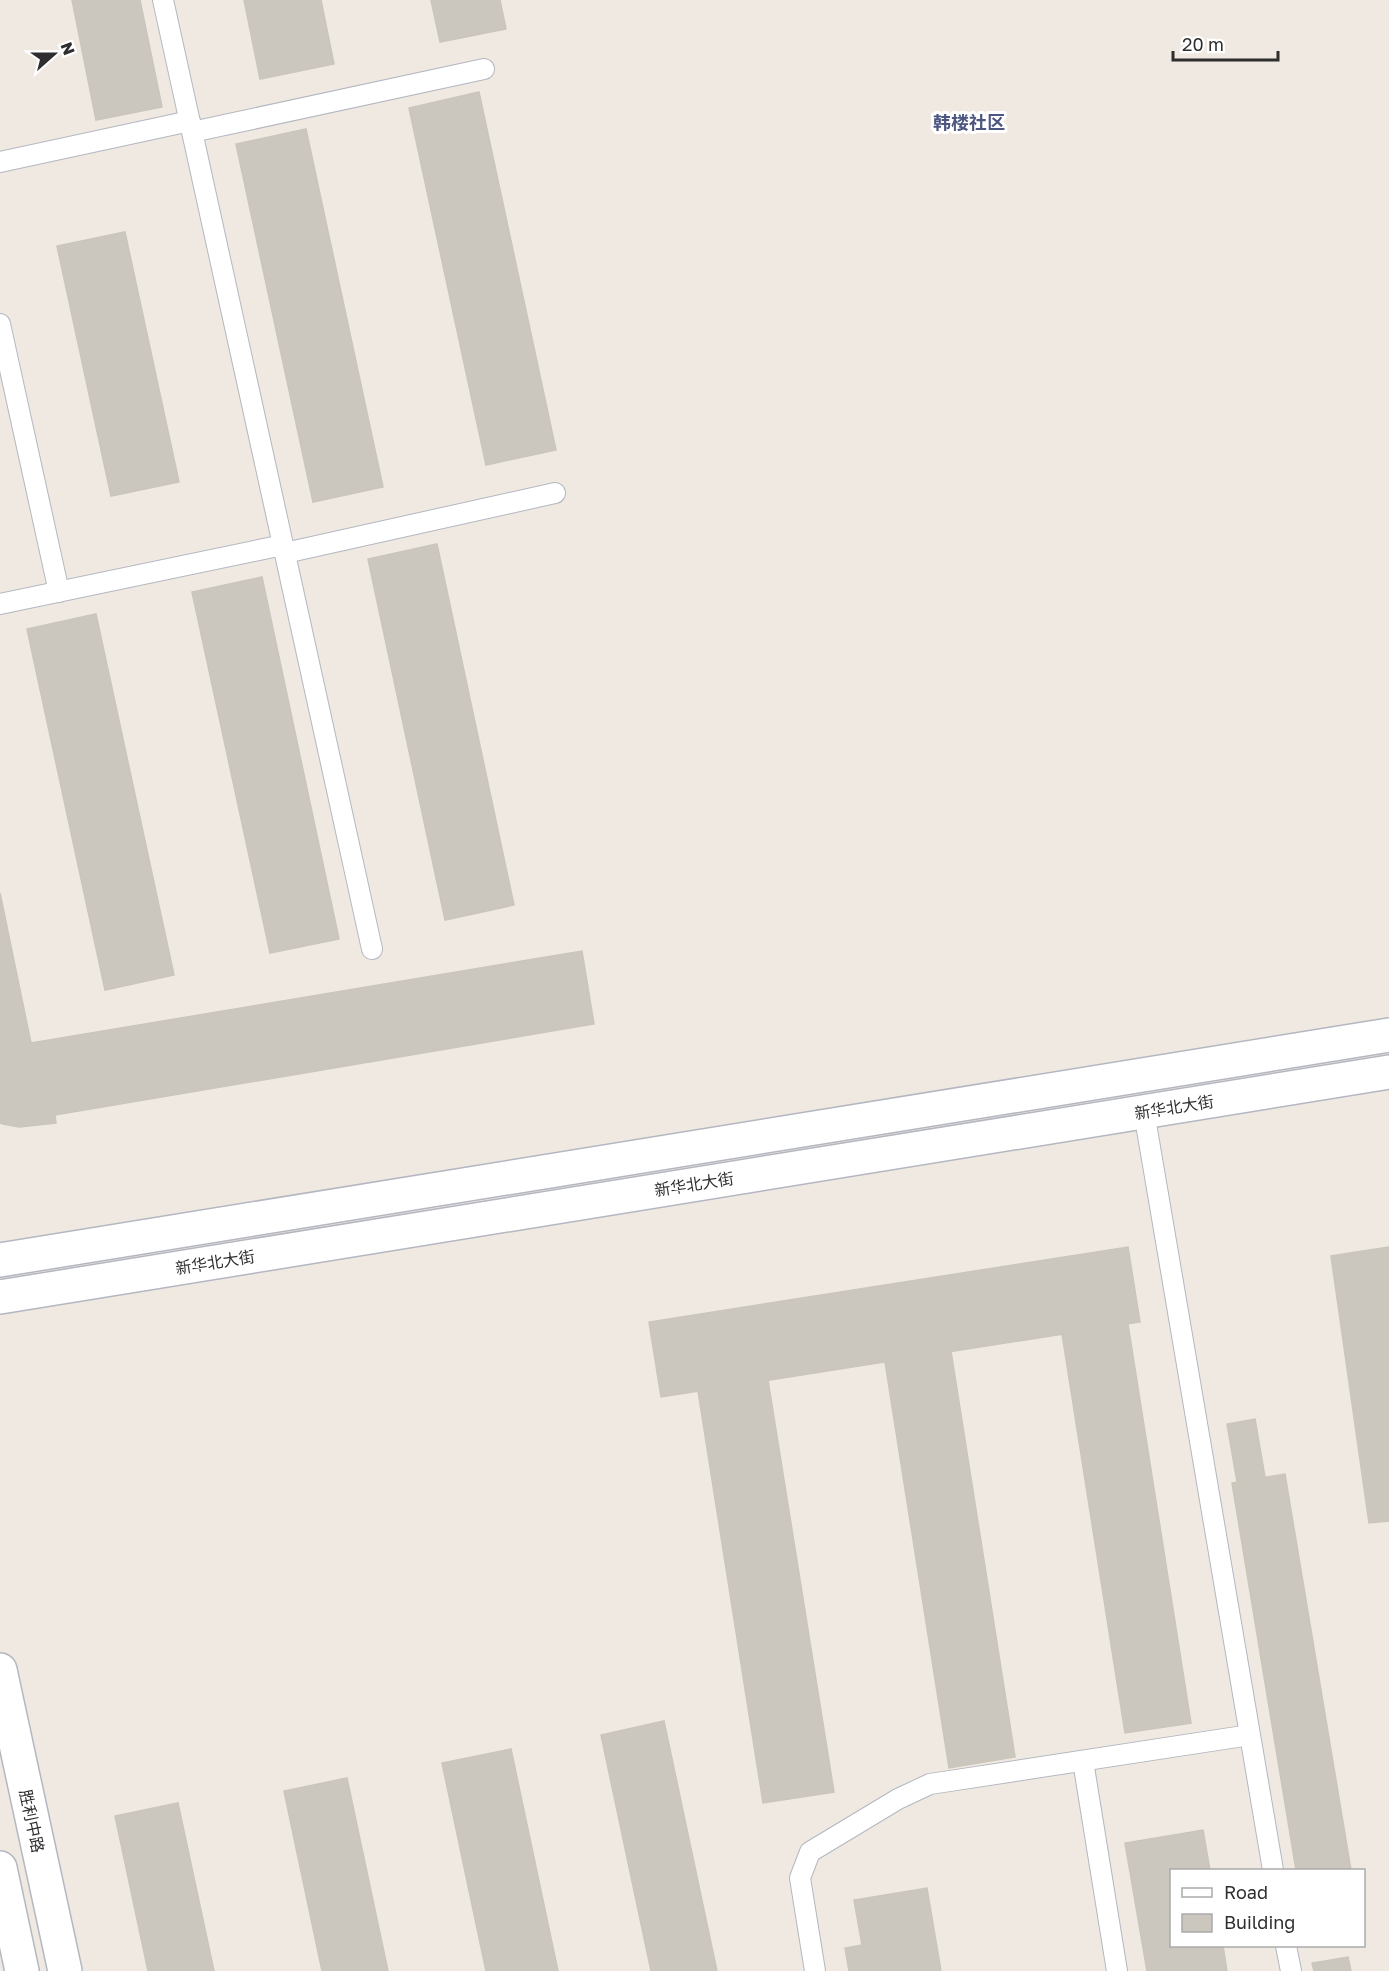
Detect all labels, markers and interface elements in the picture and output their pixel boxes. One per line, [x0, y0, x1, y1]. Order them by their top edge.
north arrow [24, 24, 84, 84]
scale bar [1173, 24, 1278, 62]
text: 20 m [1182, 33, 1224, 55]
text: N [56, 39, 80, 58]
district label: 韩楼社区 [933, 111, 1005, 133]
street label: 新华北大街 [1133, 1091, 1215, 1123]
street label: 新华北大街 [653, 1168, 735, 1200]
street label: 新华北大街 [174, 1246, 256, 1278]
street label: 胜利中路 [16, 1788, 48, 1854]
legend [1170, 1869, 1365, 1947]
text: Road [1224, 1881, 1268, 1903]
text: Building [1224, 1911, 1295, 1933]

